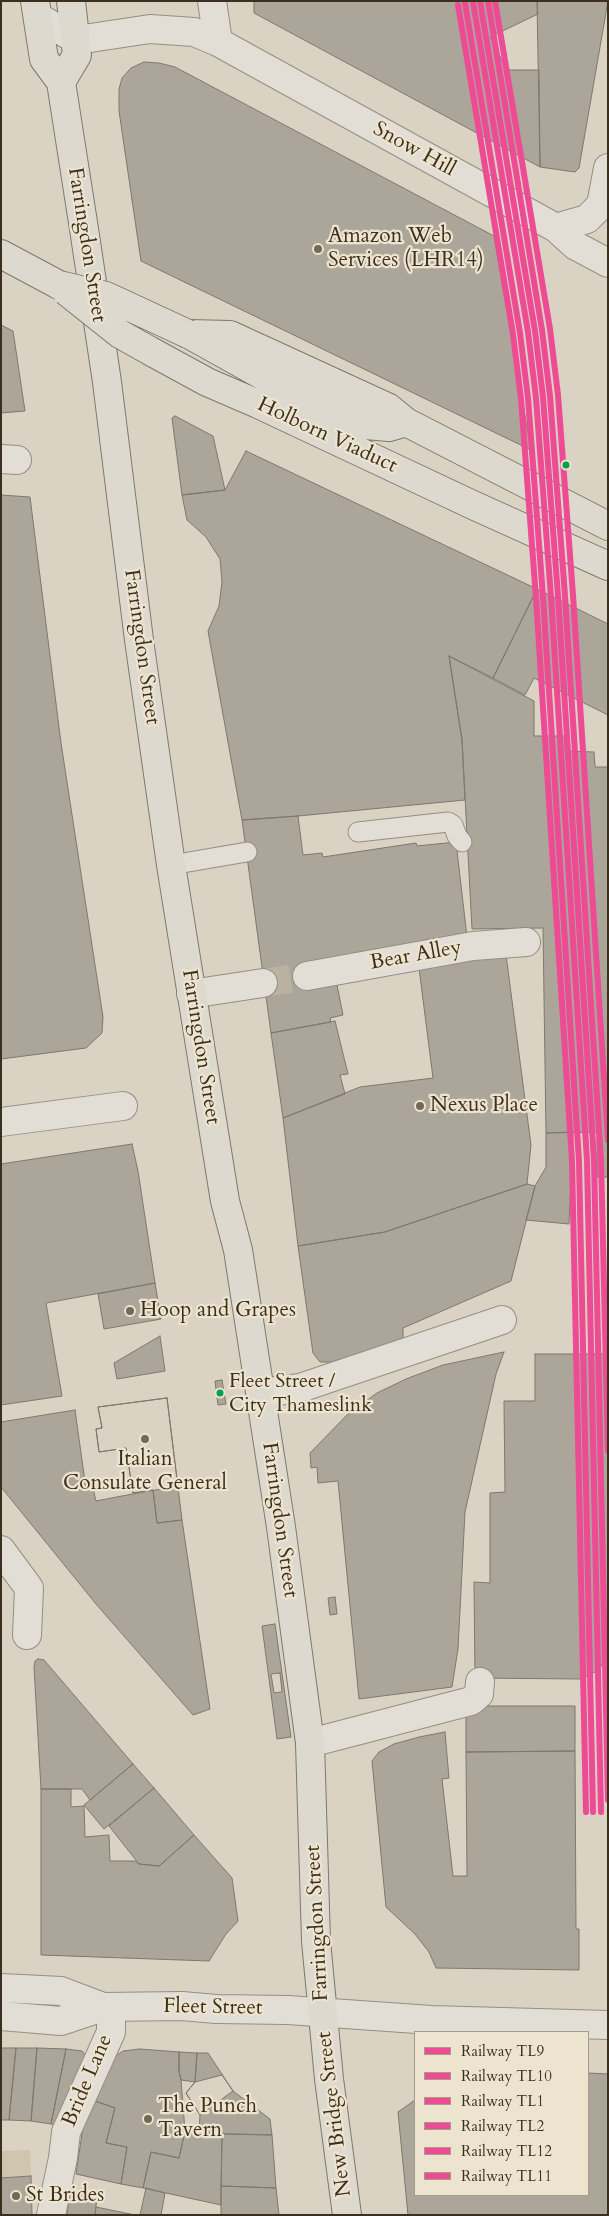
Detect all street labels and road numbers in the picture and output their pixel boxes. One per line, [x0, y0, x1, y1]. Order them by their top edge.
street label: Snow Hill [368, 117, 460, 183]
street label: Farringdon Street [61, 166, 111, 324]
street label: Holborn Viaduct [253, 393, 401, 479]
street label: Farringdon Street [118, 568, 164, 726]
street label: Bear Alley [368, 936, 464, 976]
street label: Farringdon Street [175, 968, 225, 1126]
street label: Farringdon Street [256, 1441, 302, 1599]
street label: Farringdon Street [301, 1844, 335, 2002]
street label: Fleet Street [163, 1995, 263, 2021]
street label: New Bridge Street [312, 2030, 358, 2198]
street label: Bride Lane [57, 2031, 119, 2131]

